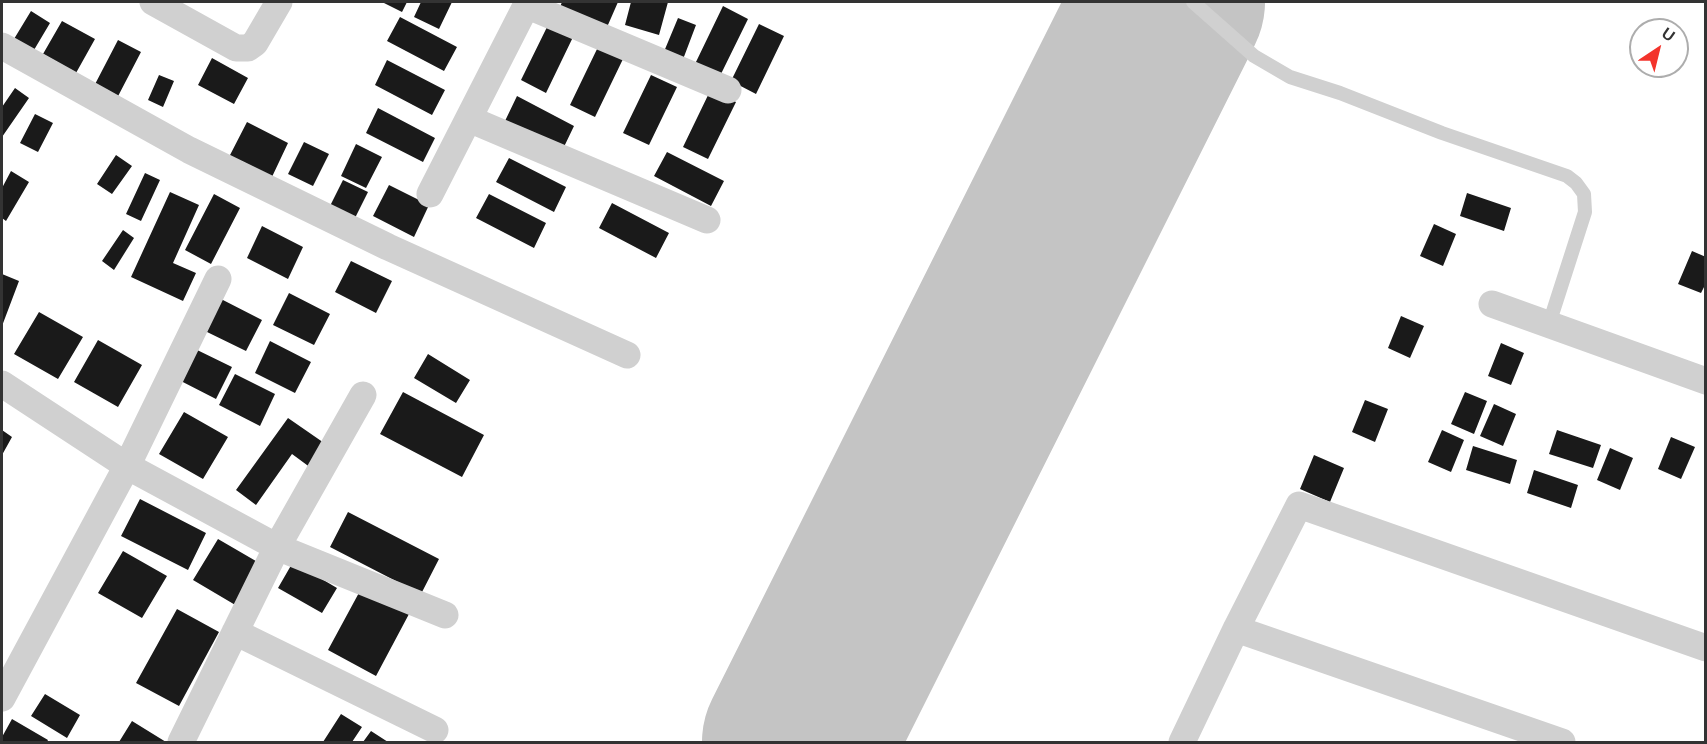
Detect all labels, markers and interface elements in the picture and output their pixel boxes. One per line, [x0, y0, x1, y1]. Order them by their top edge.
north arrow [1629, 18, 1689, 78]
text: U [1659, 24, 1678, 45]

